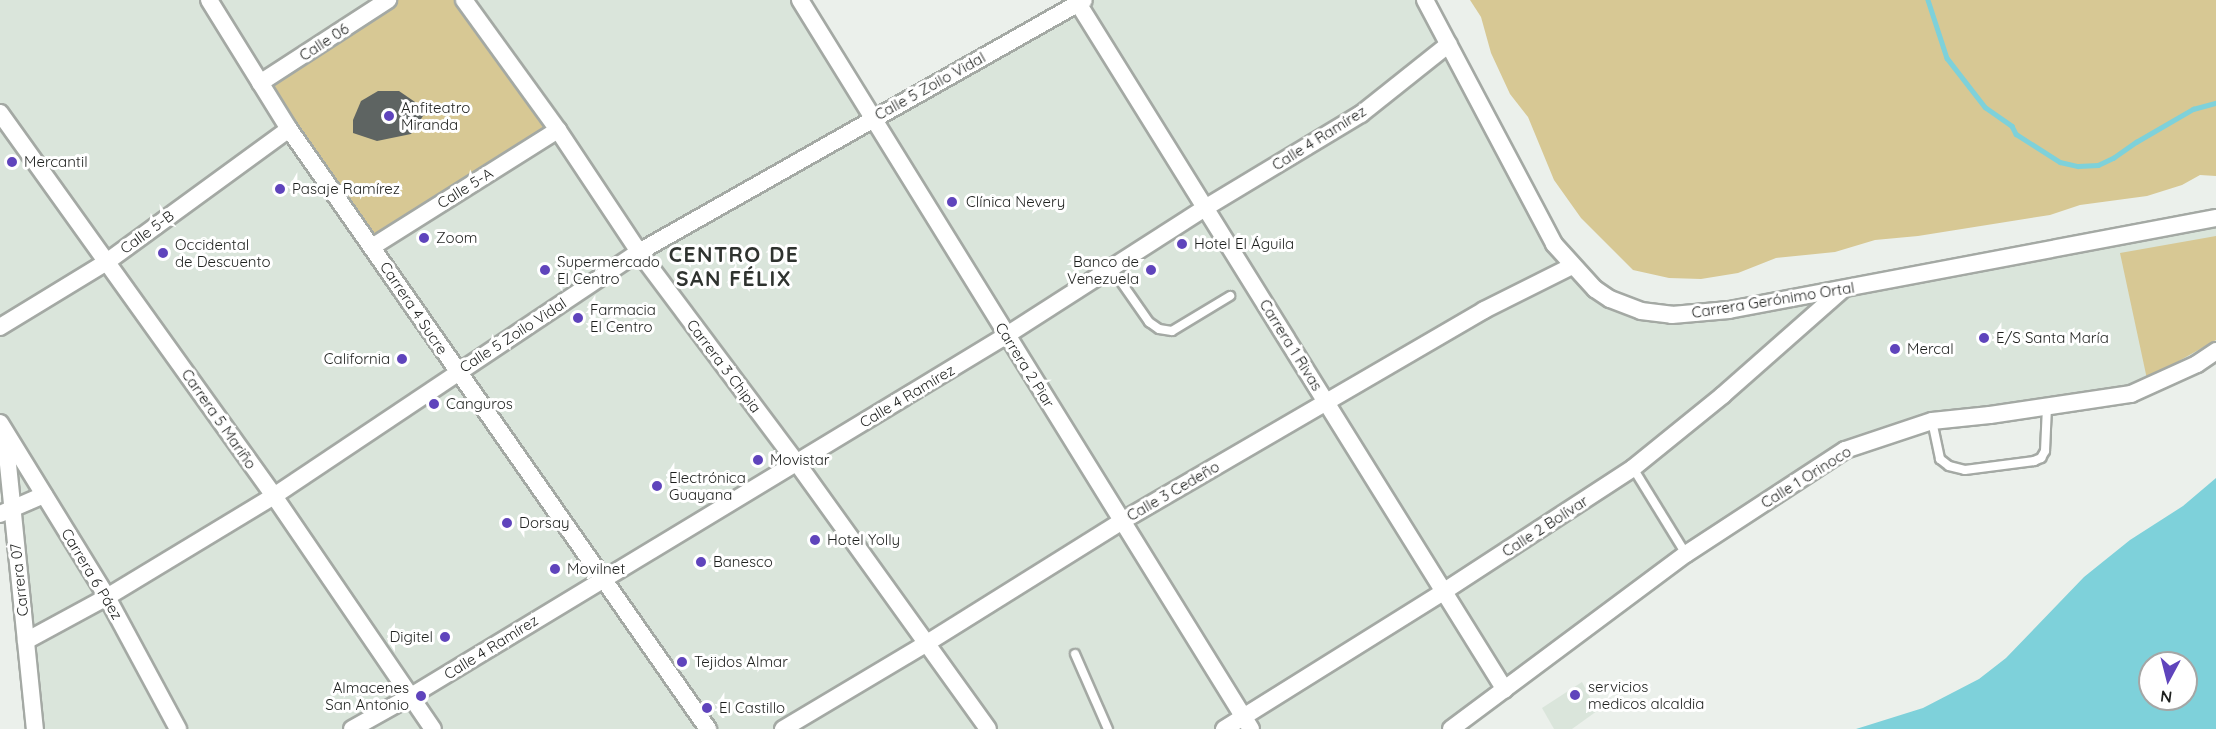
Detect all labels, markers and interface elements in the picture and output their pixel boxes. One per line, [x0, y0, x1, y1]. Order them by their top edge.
street label: Calle 06 [296, 19, 352, 65]
street label: Calle 5 Zoilo Vidal [872, 48, 988, 124]
place label: Anfiteatro Miranda [401, 98, 470, 133]
street label: Calle 4 Ramírez [1269, 102, 1369, 174]
marker: Anfiteatro Miranda [382, 109, 396, 123]
place label: Mercantil [24, 153, 88, 171]
marker: Mercantil [5, 155, 19, 169]
street label: Calle 5-A [434, 164, 496, 212]
place label: Pasaje Ramírez [292, 180, 400, 198]
marker: Pasaje Ramírez [273, 182, 287, 196]
marker: Clínica Nevery [943, 193, 961, 211]
place label: Clínica Nevery [966, 193, 1065, 211]
street label: Calle 5-B [117, 206, 177, 258]
place label: Zoom [436, 229, 477, 247]
marker: Zoom [417, 231, 431, 245]
place label: Occidental de Descuento [175, 235, 271, 270]
place label: Hotel El Águila [1194, 235, 1294, 253]
marker: Hotel El Águila [1175, 237, 1189, 251]
district label: CENTRO DE SAN FÉLIX [669, 241, 799, 291]
marker: Occidental de Descuento [156, 246, 170, 260]
place label: Supermercado El Centro [557, 252, 660, 287]
place label: Banco de Venezuela [1067, 252, 1139, 287]
street label: Carrera 4 Sucre [376, 258, 452, 358]
marker: Supermercado El Centro [538, 263, 552, 277]
marker: Banco de Venezuela [1144, 263, 1158, 277]
street label: Carrera Gerónimo Ortal [1690, 278, 1856, 322]
street label: Calle 5 Zoilo Vidal [456, 294, 570, 376]
street label: Carrera 1 Rivas [1256, 296, 1326, 394]
place label: Farmacia El Centro [590, 300, 656, 335]
marker: Farmacia El Centro [571, 311, 585, 325]
street label: Carrera 3 Chipia [683, 316, 765, 416]
street label: Carrera 2 Piar [992, 319, 1058, 411]
place label: E/S Santa María [1996, 329, 2109, 347]
marker: E/S Santa María [1977, 331, 1991, 345]
place label: Mercal [1907, 340, 1954, 358]
marker: Mercal [1888, 342, 1902, 356]
place label: California [324, 350, 390, 368]
marker: California [395, 352, 409, 366]
street label: Calle 4 Ramírez [856, 361, 958, 431]
street label: Carrera 5 Mariño [178, 366, 260, 472]
place label: Canguros [446, 395, 513, 413]
marker: Canguros [427, 397, 441, 411]
street label: Calle 1 Orinoco [1758, 442, 1854, 512]
place label: Movistar [770, 451, 830, 469]
marker: Movistar [751, 453, 765, 467]
street label: Calle 3 Cedeño [1124, 457, 1222, 525]
place label: Electrónica Guayana [669, 468, 746, 503]
marker: Electrónica Guayana [650, 479, 664, 493]
street label: Calle 2 Bolívar [1499, 492, 1591, 560]
place label: Dorsay [519, 514, 570, 532]
marker: Dorsay [500, 516, 514, 530]
street label: Carrera 6 Páez [58, 525, 126, 623]
place label: Hotel Yolly [827, 531, 900, 549]
marker: Hotel Yolly [808, 533, 822, 547]
street label: Carrera 07 [6, 543, 32, 617]
place label: Banesco [713, 553, 773, 571]
marker: Banesco [694, 555, 708, 569]
place label: Movilnet [567, 560, 625, 578]
marker: Movilnet [548, 562, 562, 576]
street label: Calle 4 Ramírez [441, 611, 541, 683]
place label: Digitel [390, 628, 433, 646]
marker: Digitel [438, 630, 452, 644]
north arrow [2138, 651, 2198, 711]
place label: Tejidos Almar [694, 653, 788, 671]
marker: Tejidos Almar [675, 655, 689, 669]
place label: servicios medicos alcaldia [1588, 677, 1704, 712]
place label: Almacenes San Antonio [325, 678, 409, 713]
marker: servicios medicos alcaldia [1566, 686, 1584, 704]
text: N [2159, 686, 2173, 708]
marker: Almacenes San Antonio [414, 689, 428, 703]
place label: El Castillo [719, 699, 785, 717]
marker: El Castillo [700, 701, 714, 715]

